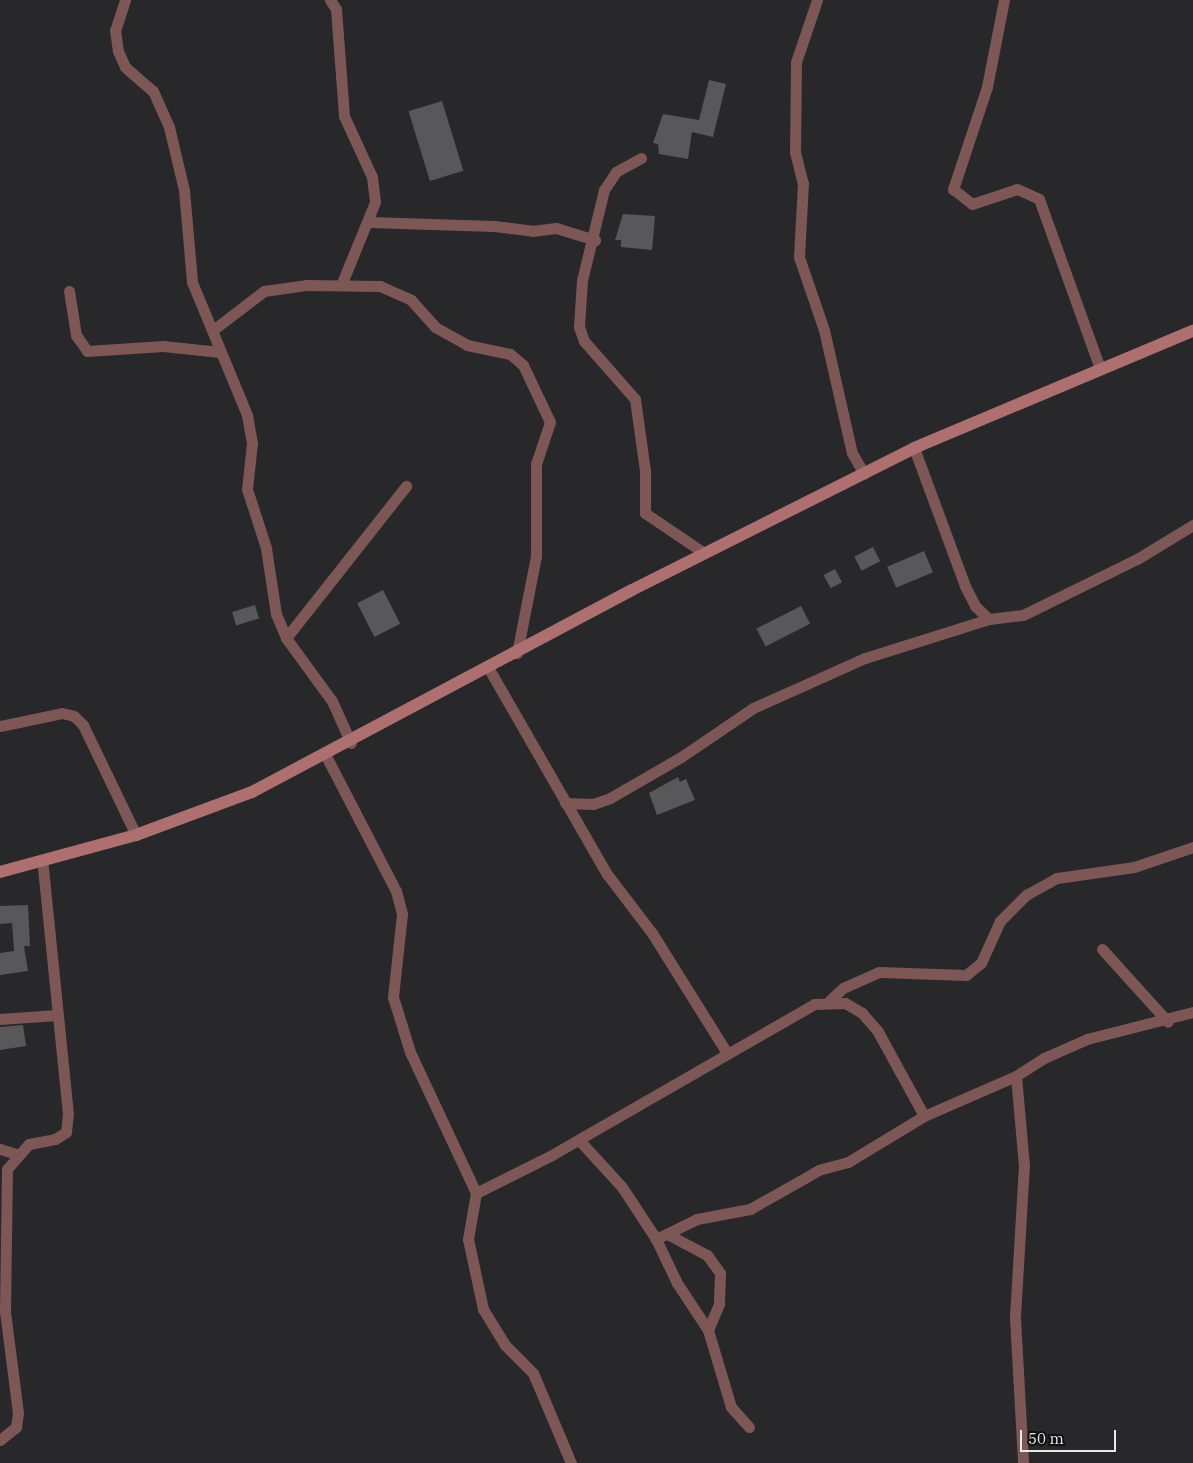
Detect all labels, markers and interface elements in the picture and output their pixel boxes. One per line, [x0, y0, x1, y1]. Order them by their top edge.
scale bar [1023, 1420, 1119, 1452]
text: 50 m [1028, 1429, 1064, 1448]

